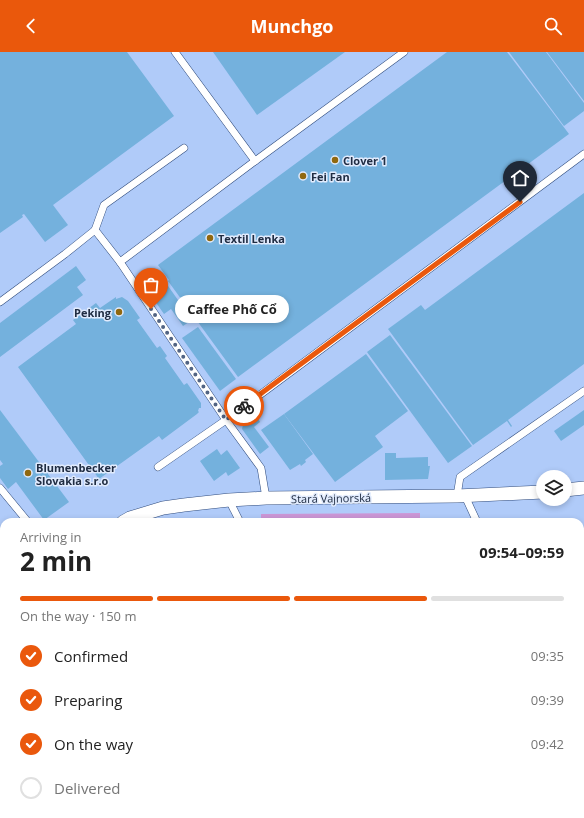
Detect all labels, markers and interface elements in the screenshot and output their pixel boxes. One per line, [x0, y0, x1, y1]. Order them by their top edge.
text: Munchgo [250, 14, 334, 38]
icon: back [20, 15, 42, 37]
icon: search [542, 15, 564, 37]
place label: Clover 1 [343, 153, 387, 168]
marker: Clover 1 [330, 155, 340, 165]
pin [503, 161, 537, 202]
icon: home [509, 167, 531, 189]
place label: Fei Fan [311, 169, 350, 184]
marker: Fei Fan [298, 171, 308, 181]
place label: Textil Lenka [218, 231, 285, 246]
marker: Textil Lenka [205, 233, 215, 243]
pin [134, 268, 168, 309]
icon: bag [140, 274, 162, 296]
callout: Caffee Phố Cổ [175, 295, 289, 323]
text: Caffee Phố Cổ [187, 300, 277, 318]
place label: Peking [74, 305, 112, 320]
marker: Peking [114, 307, 124, 317]
courier [224, 386, 264, 426]
icon: bike [233, 395, 255, 417]
place label: Blumenbecker Slovakia s.r.o [36, 460, 116, 488]
marker: Blumenbecker Slovakia s.r.o [23, 468, 33, 478]
map controls [536, 470, 572, 506]
button: layers [536, 470, 572, 506]
street label: Stará Vajnorská [291, 490, 371, 506]
text: Arriving in [20, 528, 82, 546]
text: 09:54–09:59 [479, 542, 564, 562]
text: 2 min [20, 543, 92, 579]
text: On the way · 150 m [20, 607, 136, 625]
icon: check [20, 645, 42, 667]
text: Confirmed [54, 646, 128, 666]
text: 09:35 [531, 647, 564, 665]
icon: check [20, 689, 42, 711]
text: Preparing [54, 690, 122, 710]
text: 09:39 [531, 691, 564, 709]
icon: check [20, 733, 42, 755]
text: On the way [54, 734, 133, 754]
text: 09:42 [531, 735, 564, 753]
text: Delivered [54, 778, 121, 798]

